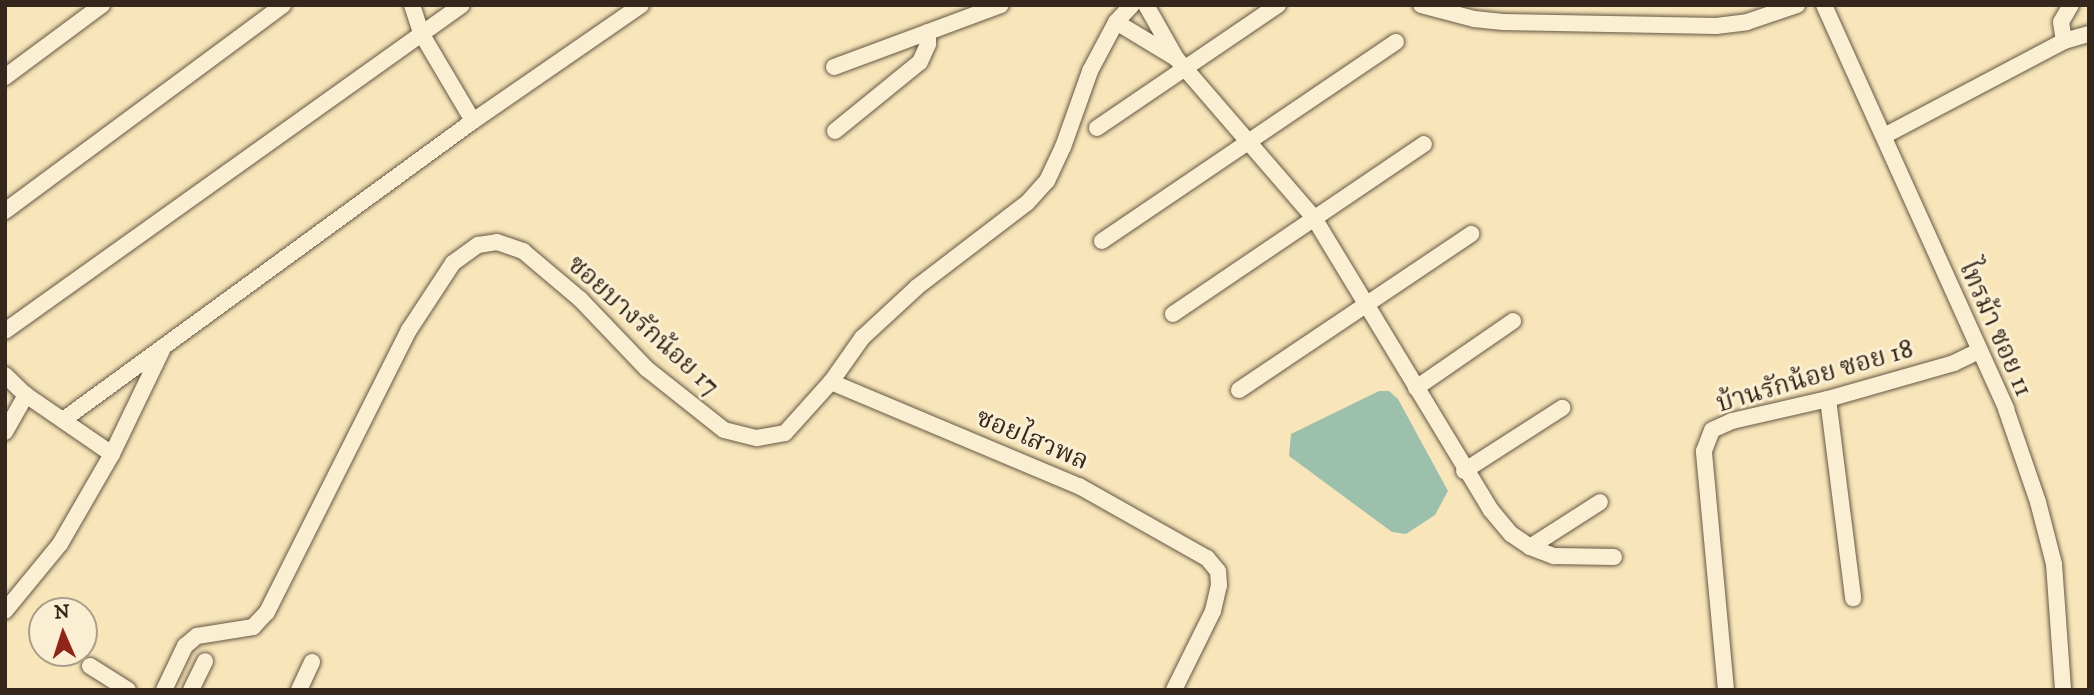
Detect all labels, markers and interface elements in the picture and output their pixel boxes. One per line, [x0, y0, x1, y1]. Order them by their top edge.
street label: ซอยบางรักน้อย 17 [561, 250, 725, 402]
street label: ไทรม้า ซอย 11 [1951, 256, 2039, 402]
street label: บ้านรักน้อย ซอย 18 [1713, 334, 1917, 420]
street label: ซอยไสวพล [971, 402, 1093, 478]
north arrow [28, 597, 98, 667]
text: N [54, 601, 70, 624]

